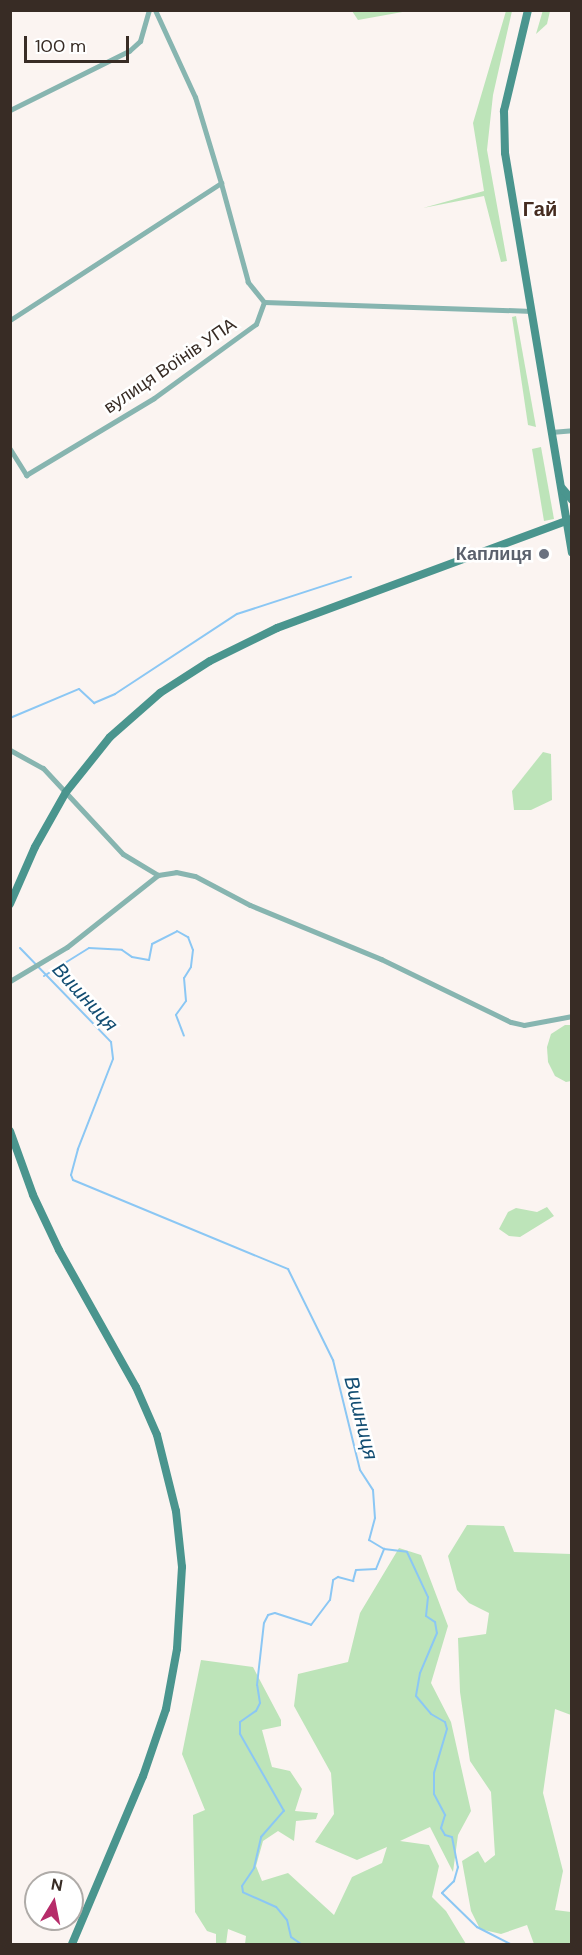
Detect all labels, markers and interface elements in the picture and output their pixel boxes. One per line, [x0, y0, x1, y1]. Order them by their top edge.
scale bar [27, 24, 132, 62]
text: 100 m [35, 34, 86, 58]
district label: Гай [523, 197, 557, 221]
street label: вулиця Воїнів УПА [100, 314, 240, 418]
place label: Каплиця [456, 543, 532, 565]
marker: Каплиця [537, 547, 551, 561]
water label: Вишниця [47, 958, 123, 1036]
water label: Вишниця [339, 1374, 383, 1462]
north arrow [24, 1871, 84, 1931]
text: N [49, 1873, 64, 1896]

